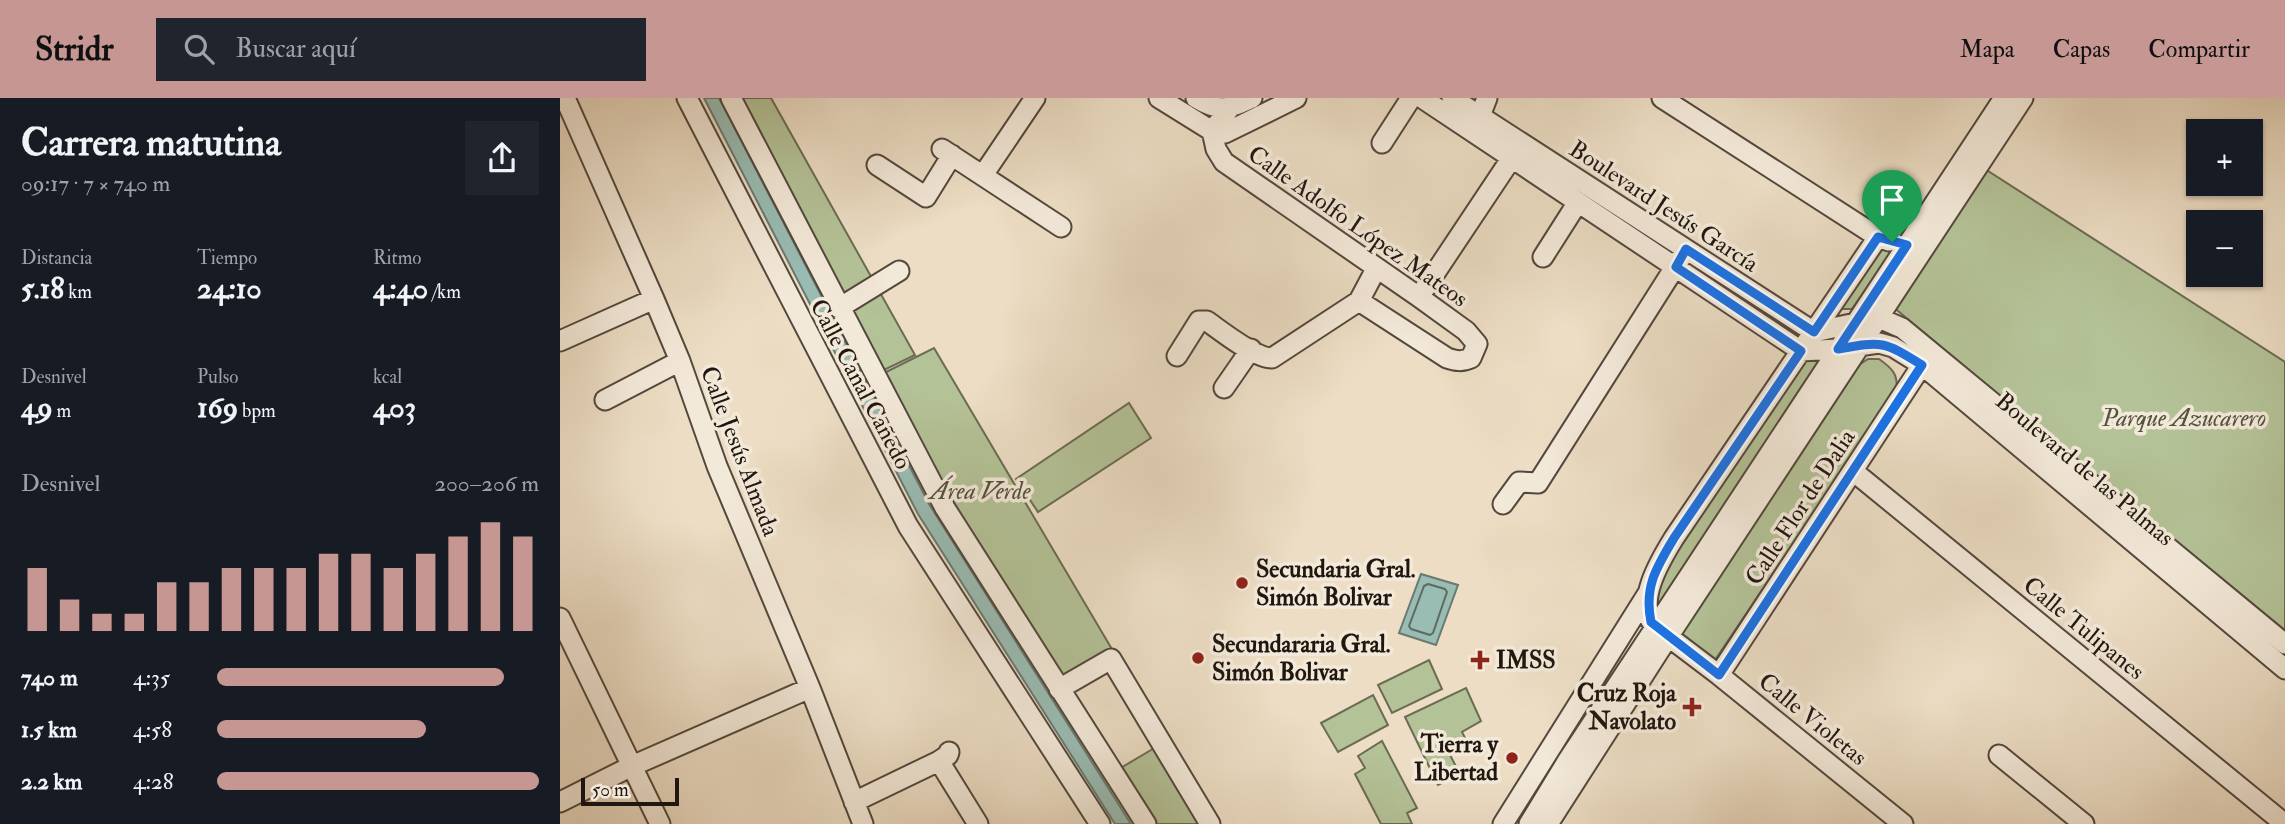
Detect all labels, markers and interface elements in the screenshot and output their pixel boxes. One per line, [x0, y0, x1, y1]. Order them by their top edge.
search box [156, 18, 646, 81]
text: Stridr [35, 29, 114, 70]
icon: search [180, 30, 218, 68]
text: Buscar aquí [236, 33, 356, 65]
text: Mapa [1960, 34, 2015, 65]
text: Capas [2053, 34, 2110, 65]
text: Compartir [2148, 34, 2250, 65]
text: Carrera matutina [21, 119, 281, 167]
map controls [2186, 119, 2263, 287]
button: + [2186, 119, 2263, 196]
button: share [465, 121, 539, 195]
street label: Boulevard Jesús García [1563, 134, 1765, 280]
street label: Calle Adolfo López Mateos [1242, 139, 1474, 314]
text: 09:17 · 7 × 740 m [21, 169, 170, 198]
pin [1862, 170, 1922, 242]
icon: arrive [1873, 181, 1911, 219]
button: − [2186, 210, 2263, 287]
text: Distancia [21, 246, 92, 270]
text: Tiempo [197, 246, 257, 270]
text: Ritmo [373, 246, 422, 270]
text: 5.18 [21, 270, 64, 307]
text: 24:10 [197, 270, 262, 307]
text: 4:40 [373, 270, 428, 307]
text: km [64, 280, 92, 304]
text: /km [428, 280, 461, 304]
street label: Calle Canal Cañedo [803, 294, 918, 475]
street label: Calle Jesús Almada [693, 362, 787, 542]
text: Desnivel [21, 365, 87, 389]
text: Pulso [197, 365, 238, 389]
text: kcal [373, 365, 402, 389]
street label: Boulevard de las Palmas [1989, 386, 2180, 553]
text: 49 [21, 389, 53, 426]
text: 169 [197, 389, 238, 426]
text: 403 [373, 389, 416, 426]
text: m [53, 399, 71, 423]
text: bpm [238, 399, 276, 423]
park label: Parque Azucarero [2101, 403, 2266, 434]
street label: Calle Flor de Dalia [1738, 422, 1863, 591]
text: Desnivel [21, 469, 100, 498]
text: 200–206 m [434, 469, 539, 498]
park label: Área Verde [927, 475, 1031, 507]
place label: Secundaria Gral. Simón Bolivar [1256, 554, 1416, 613]
street label: Calle Tulipanes [2017, 570, 2151, 687]
marker: Secundaria Gral. Simón Bolivar [1234, 575, 1250, 591]
place label: Secundararia Gral. Simón Bolivar [1212, 629, 1391, 688]
place label: IMSS [1496, 645, 1556, 676]
marker: Secundararia Gral. Simón Bolivar [1190, 650, 1206, 666]
marker: IMSS [1470, 650, 1490, 670]
text: 740 m [21, 663, 78, 692]
text: 4:35 [133, 663, 170, 692]
street label: Calle Violetas [1752, 666, 1873, 773]
place label: Cruz Roja Navolato [1577, 678, 1677, 737]
marker: Cruz Roja Navolato [1682, 697, 1702, 717]
text: 1.5 km [21, 715, 77, 744]
text: 4:58 [133, 715, 172, 744]
place label: Tierra y Libertad [1414, 729, 1499, 788]
marker: Tierra y Libertad [1504, 750, 1520, 766]
text: 2.2 km [21, 767, 82, 796]
text: 4:28 [133, 767, 174, 796]
scale bar [581, 775, 679, 807]
text: 50 m [592, 778, 629, 802]

